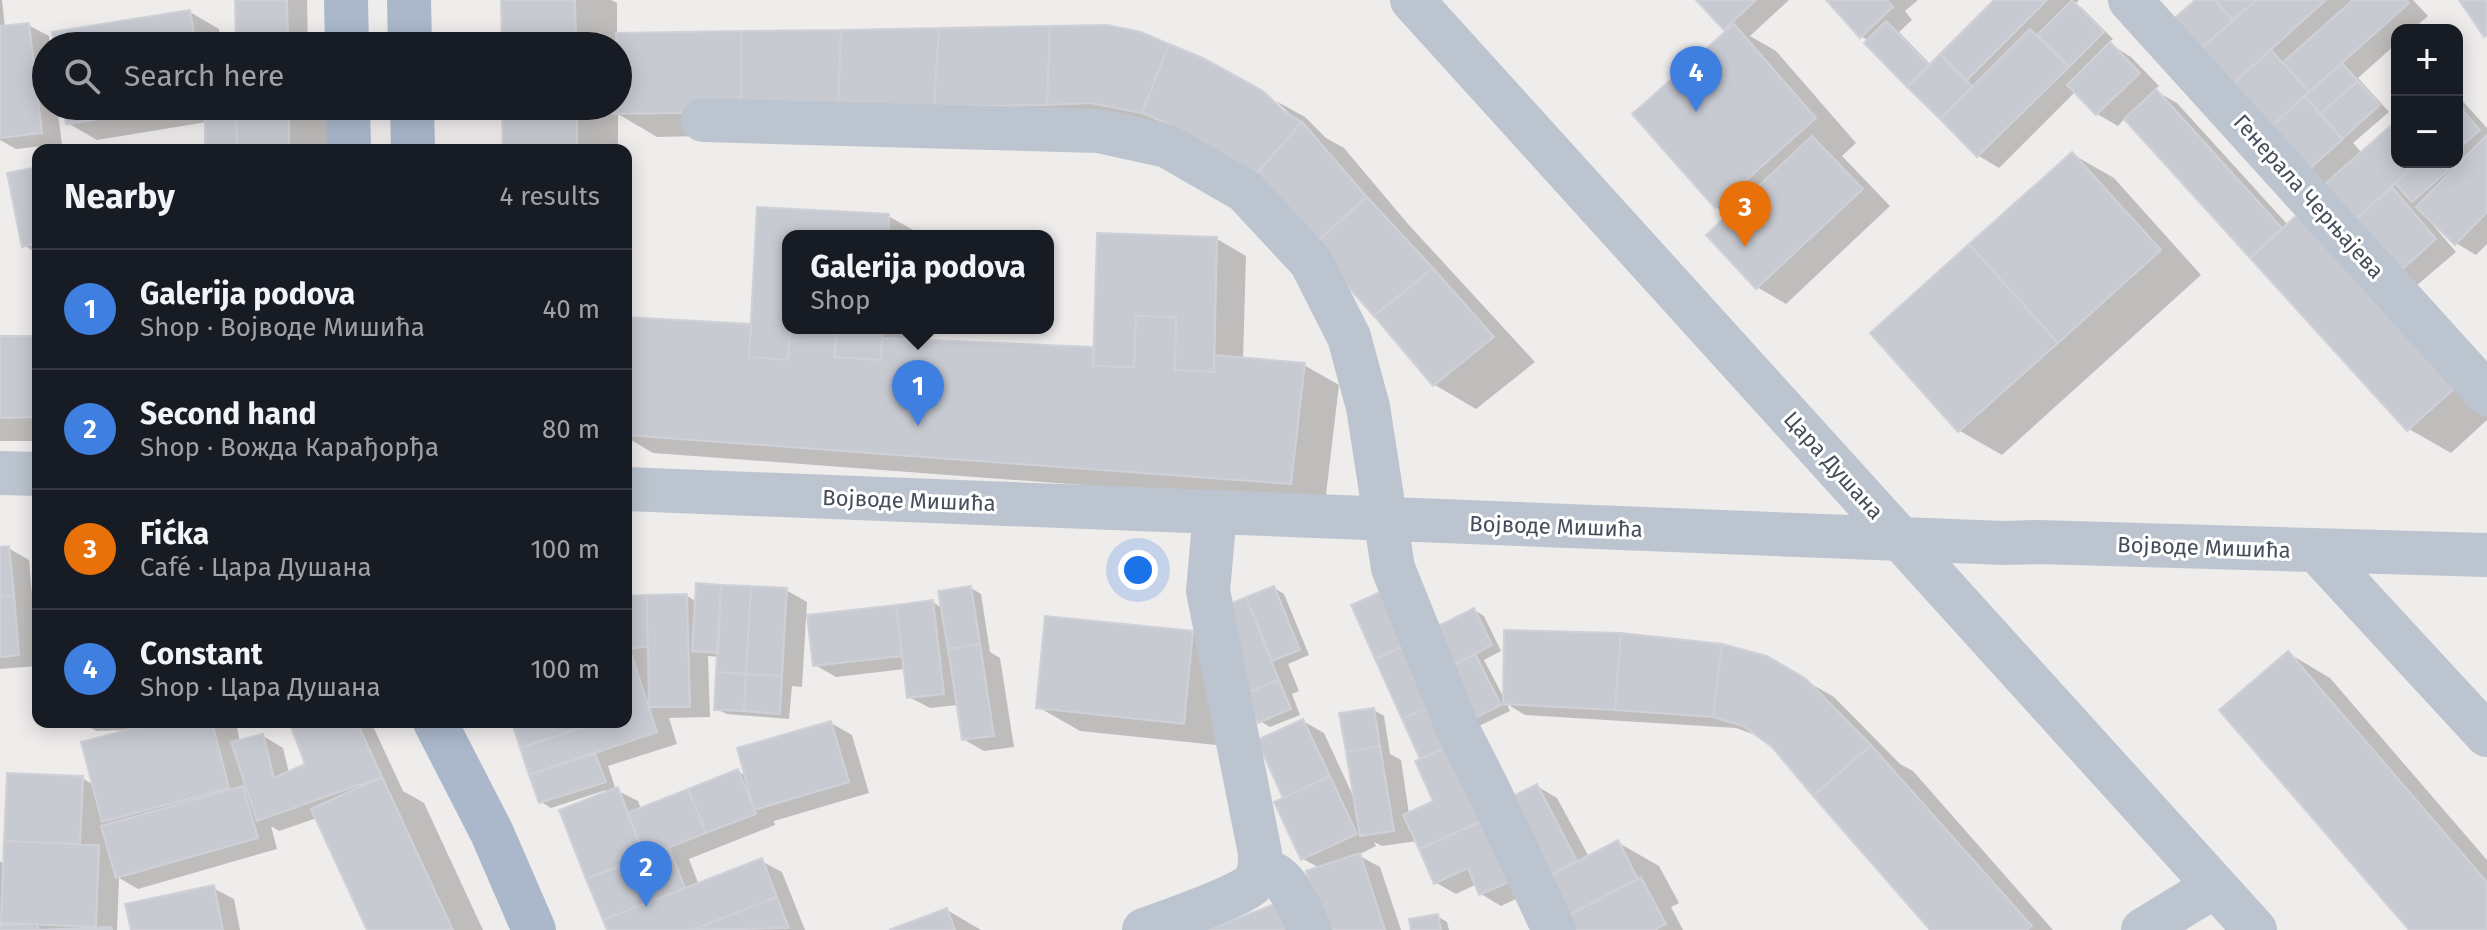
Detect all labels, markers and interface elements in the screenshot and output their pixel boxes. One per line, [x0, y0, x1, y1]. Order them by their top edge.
map controls [2391, 24, 2463, 168]
button: + [2391, 24, 2463, 96]
search box [32, 32, 632, 120]
pin: 4 [1670, 46, 1722, 112]
icon: search [60, 54, 104, 98]
text: Search here [124, 58, 284, 94]
button: − [2391, 96, 2463, 168]
street label: Генерала Черњајева [2228, 109, 2390, 284]
text: Nearby [64, 176, 175, 217]
text: 4 results [499, 181, 600, 212]
pin: 3 [1719, 181, 1771, 247]
popup [782, 230, 1054, 334]
text: Galerija podova [810, 249, 1026, 285]
text: Galerija podova [140, 276, 355, 312]
text: Shop [810, 285, 870, 316]
text: 1 [84, 294, 96, 325]
text: 40 m [542, 294, 600, 325]
text: Shop · Војводе Мишића [140, 312, 425, 343]
pin: 1 [892, 360, 944, 426]
text: Second hand [140, 396, 317, 432]
street label: Цара Душана [1778, 406, 1889, 525]
text: 2 [83, 414, 97, 445]
text: 80 m [542, 414, 600, 445]
text: Shop · Вожда Карађорђа [140, 432, 439, 463]
street label: Војводе Мишића [822, 484, 996, 517]
street label: Војводе Мишића [1469, 510, 1643, 543]
text: Fićka [140, 516, 209, 552]
street label: Војводе Мишића [2117, 531, 2291, 564]
text: 3 [83, 534, 97, 565]
text: 100 m [531, 534, 600, 565]
your location [1118, 550, 1158, 590]
text: Café · Цара Душана [140, 552, 372, 583]
text: Constant [140, 636, 263, 672]
text: 4 [83, 654, 97, 685]
text: 100 m [531, 654, 600, 685]
text: Shop · Цара Душана [140, 672, 381, 703]
pin: 2 [620, 841, 672, 907]

